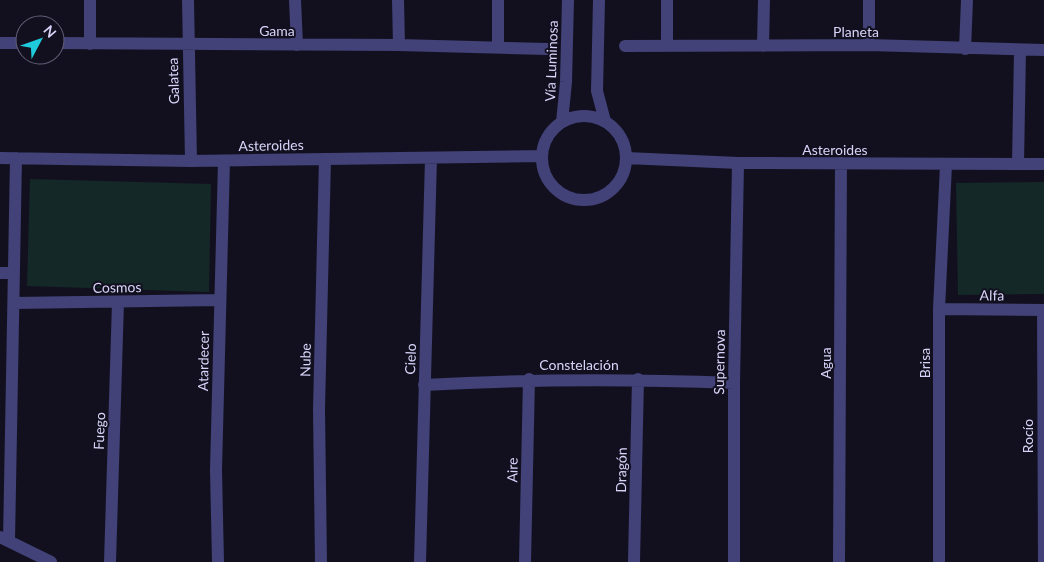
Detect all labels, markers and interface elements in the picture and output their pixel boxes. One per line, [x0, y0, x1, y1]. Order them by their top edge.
north arrow [15, 15, 65, 65]
street label: Vía Luminosa [541, 20, 561, 102]
text: N [40, 21, 60, 41]
street label: Gama [259, 22, 295, 39]
street label: Planeta [833, 23, 879, 40]
street label: Galatea [164, 57, 182, 105]
street label: Asteroides [238, 136, 304, 154]
street label: Asteroides [802, 141, 868, 158]
street label: Cosmos [92, 278, 142, 296]
street label: Alfa [980, 286, 1004, 304]
street label: Supernova [710, 329, 728, 395]
street label: Atardecer [194, 331, 212, 391]
street label: Nube [296, 343, 314, 377]
street label: Cielo [401, 343, 419, 375]
street label: Agua [817, 347, 834, 379]
street label: Brisa [916, 348, 933, 378]
street label: Constelación [539, 356, 619, 373]
street label: Fuego [90, 412, 108, 450]
street label: Rocío [1019, 419, 1036, 453]
street label: Dragón [612, 447, 630, 493]
street label: Aire [503, 457, 521, 483]

